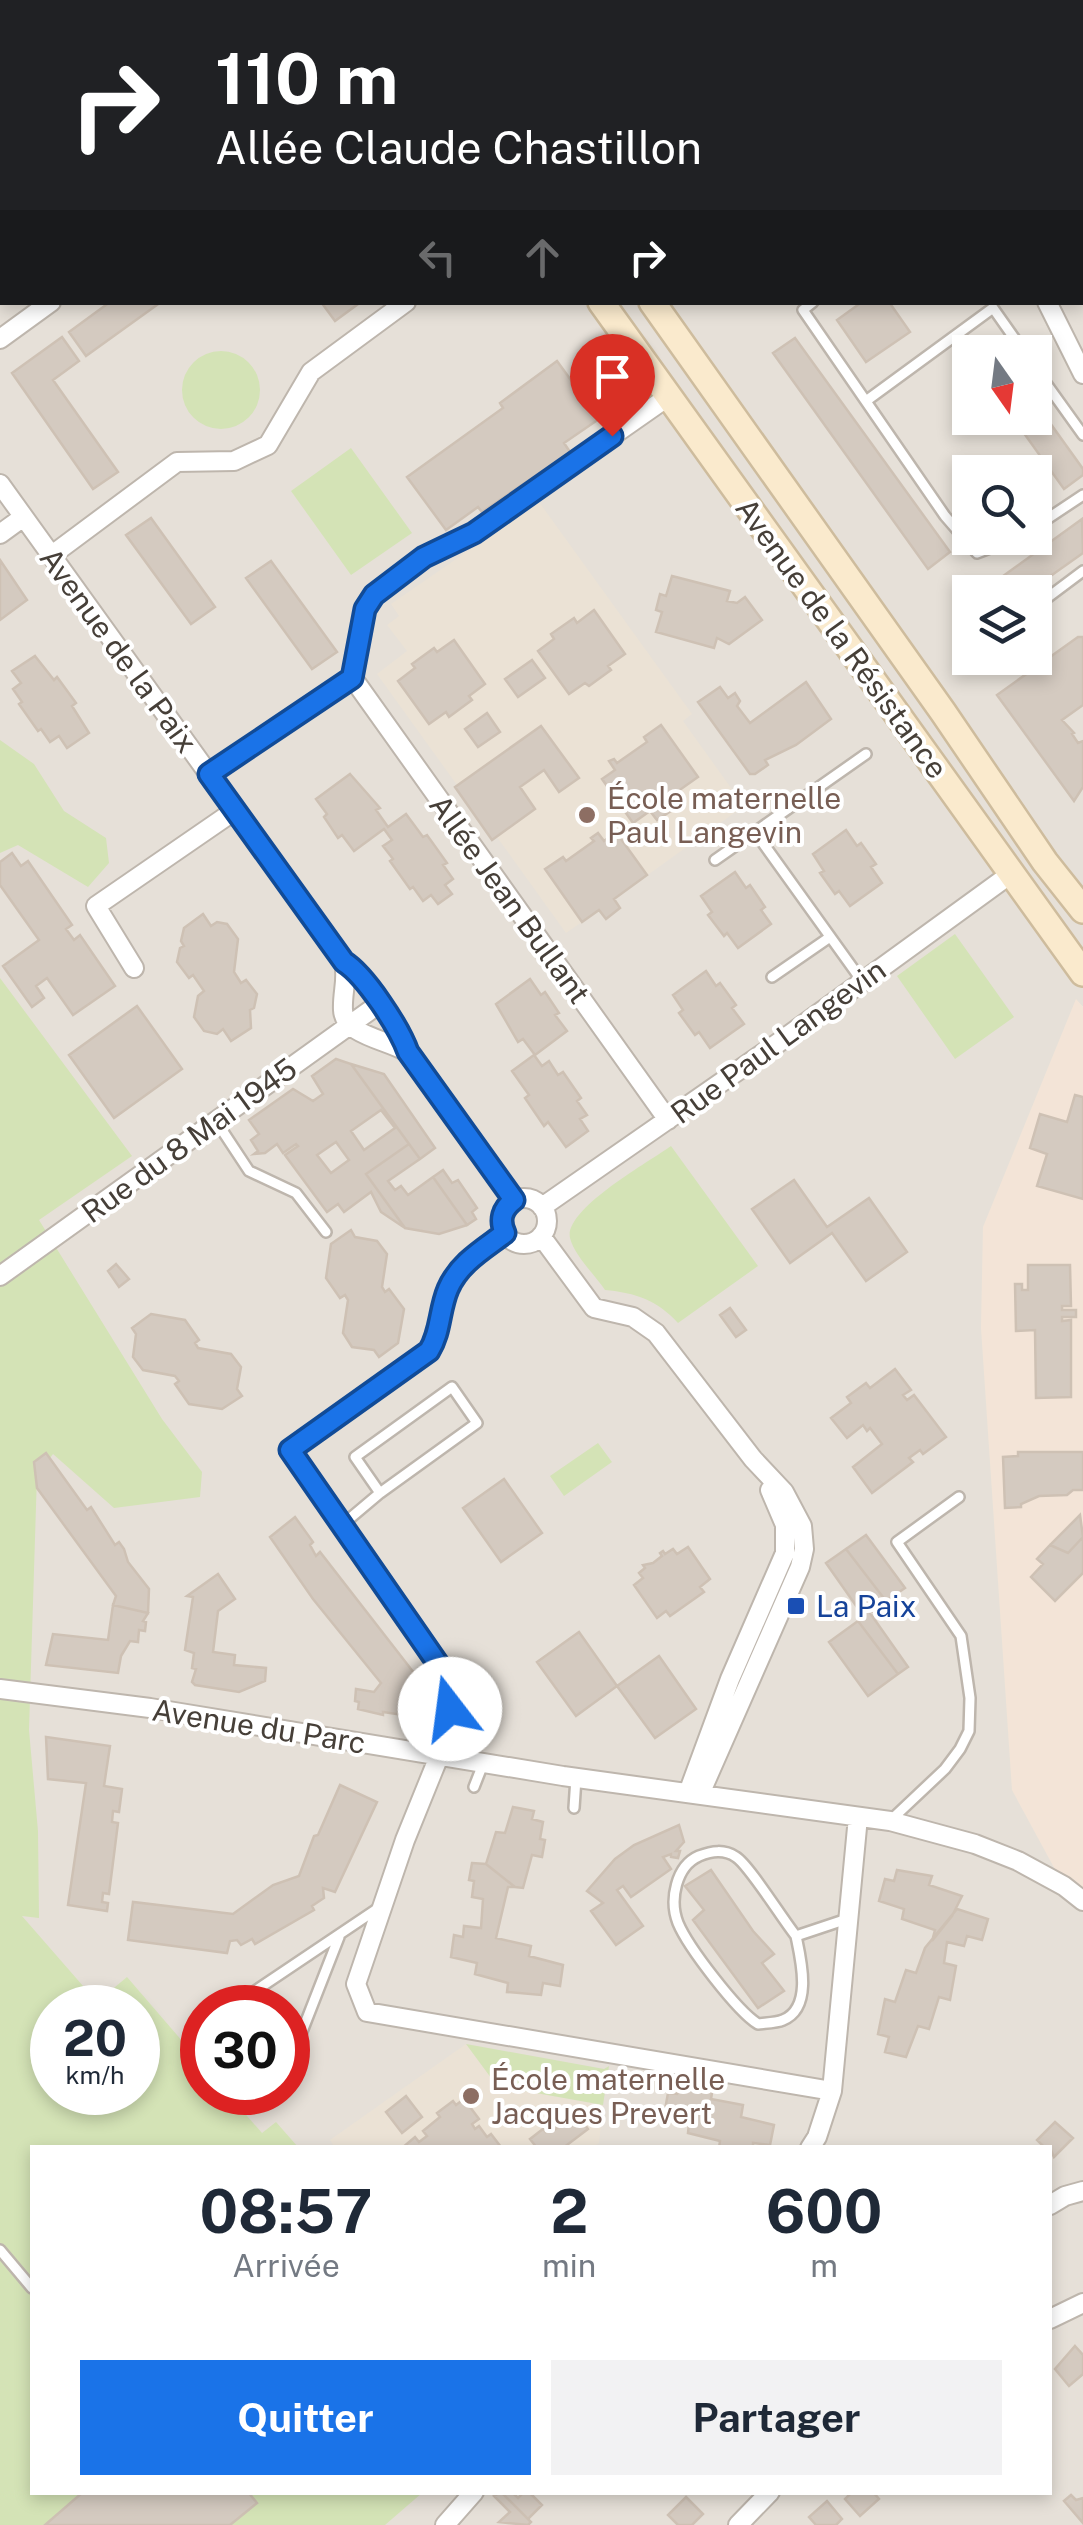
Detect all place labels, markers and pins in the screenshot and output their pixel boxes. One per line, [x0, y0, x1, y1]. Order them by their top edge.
pin [570, 334, 655, 437]
place label: École maternelle Paul Langevin [607, 780, 841, 850]
marker: École maternelle Paul Langevin [576, 804, 598, 826]
place label: La Paix [816, 1588, 916, 1624]
marker: La Paix [785, 1595, 807, 1617]
place label: École maternelle Jacques Prevert [491, 2061, 725, 2131]
marker: École maternelle Jacques Prevert [460, 2085, 482, 2107]

